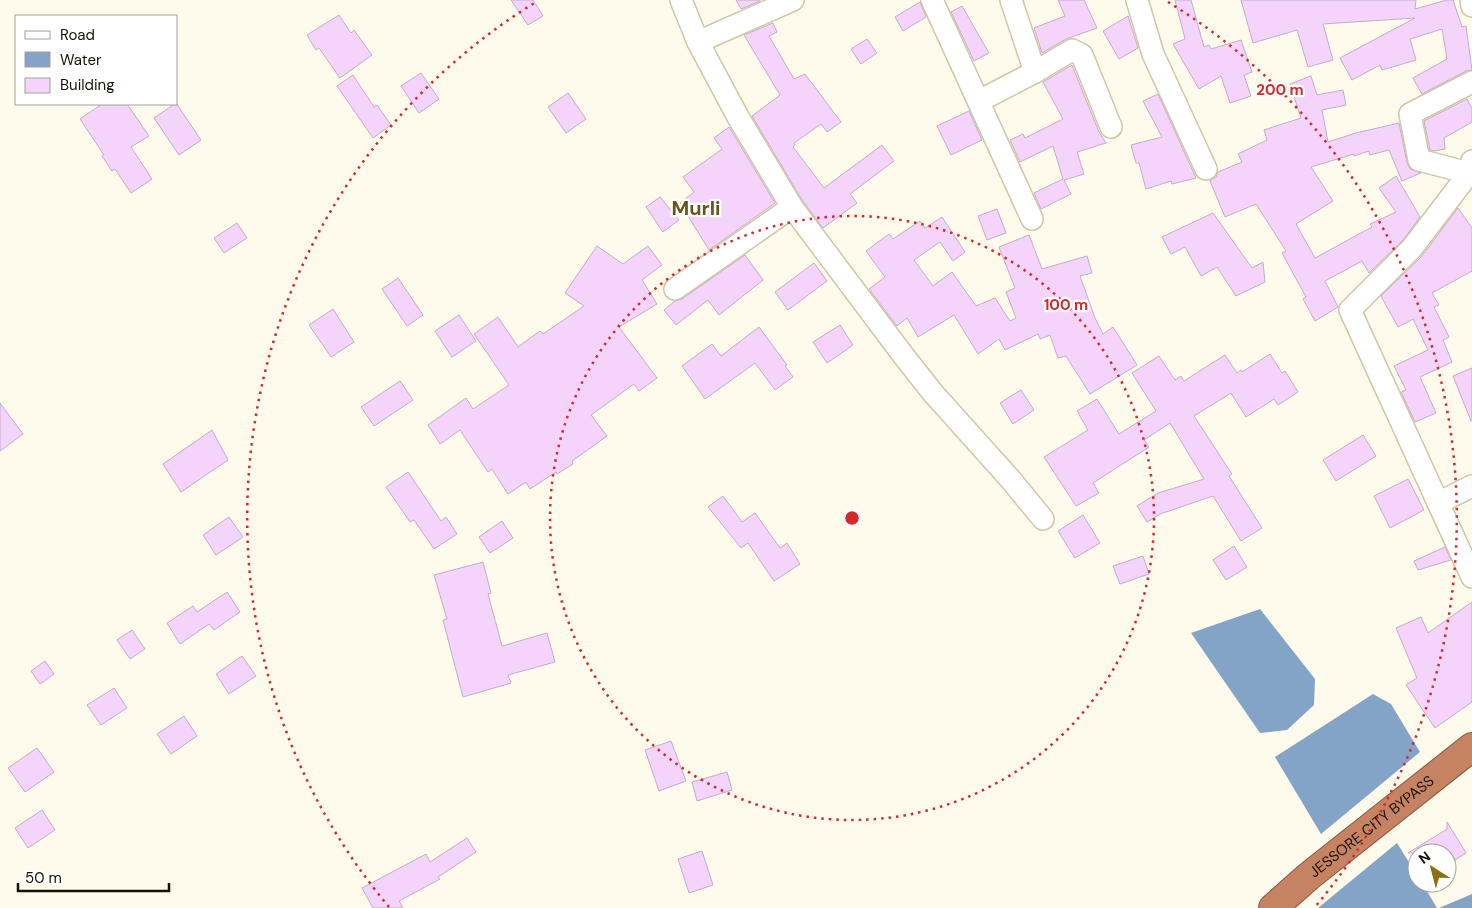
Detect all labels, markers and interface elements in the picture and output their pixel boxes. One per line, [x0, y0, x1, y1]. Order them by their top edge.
legend [15, 15, 178, 105]
text: Road [60, 25, 95, 45]
text: Water [60, 50, 102, 70]
text: Building [60, 75, 115, 95]
text: 200 m [1256, 80, 1304, 100]
district label: Murli [671, 195, 721, 221]
text: 100 m [1044, 295, 1088, 315]
centre of rings [843, 509, 861, 527]
street label: JESSORE CITY BYPASS [1305, 771, 1438, 882]
north arrow [1407, 843, 1457, 893]
text: N [1415, 847, 1434, 868]
scale bar [18, 860, 169, 892]
text: 50 m [25, 868, 62, 888]

